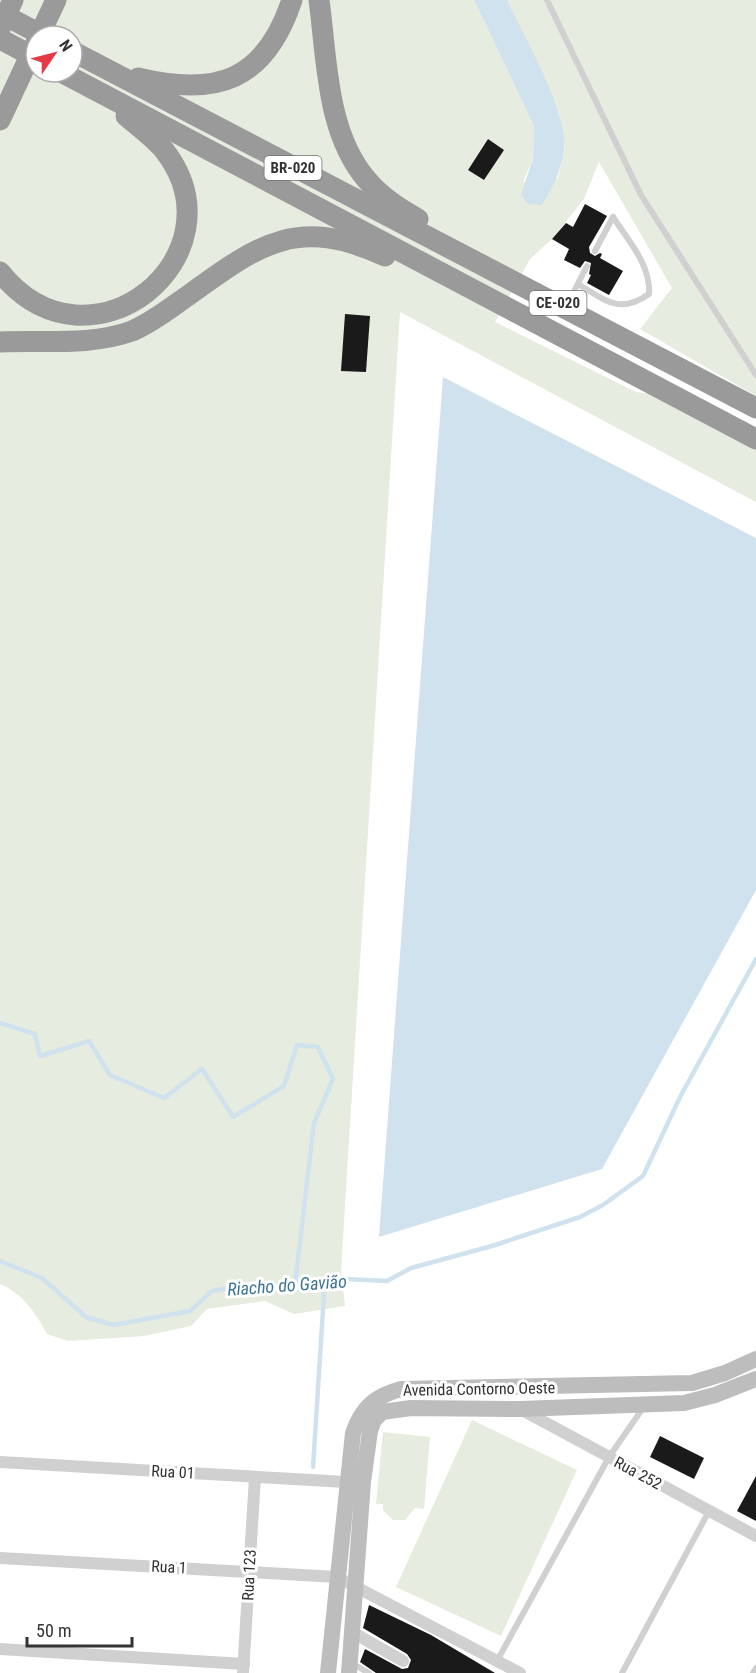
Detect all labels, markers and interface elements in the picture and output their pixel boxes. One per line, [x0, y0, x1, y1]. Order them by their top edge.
north arrow [24, 24, 84, 84]
text: N [55, 36, 76, 55]
road number: BR-020 [264, 156, 322, 180]
road number: CE-020 [530, 291, 586, 315]
water label: Riacho do Gavião [227, 1270, 347, 1300]
street label: Avenida Contorno Oeste [403, 1378, 555, 1400]
street label: Rua 252 [611, 1453, 665, 1493]
street label: Rua 01 [151, 1461, 195, 1483]
street label: Rua 123 [238, 1549, 260, 1601]
street label: Rua 1 [151, 1557, 187, 1577]
scale bar [27, 1610, 132, 1648]
text: 50 m [36, 1620, 71, 1641]

